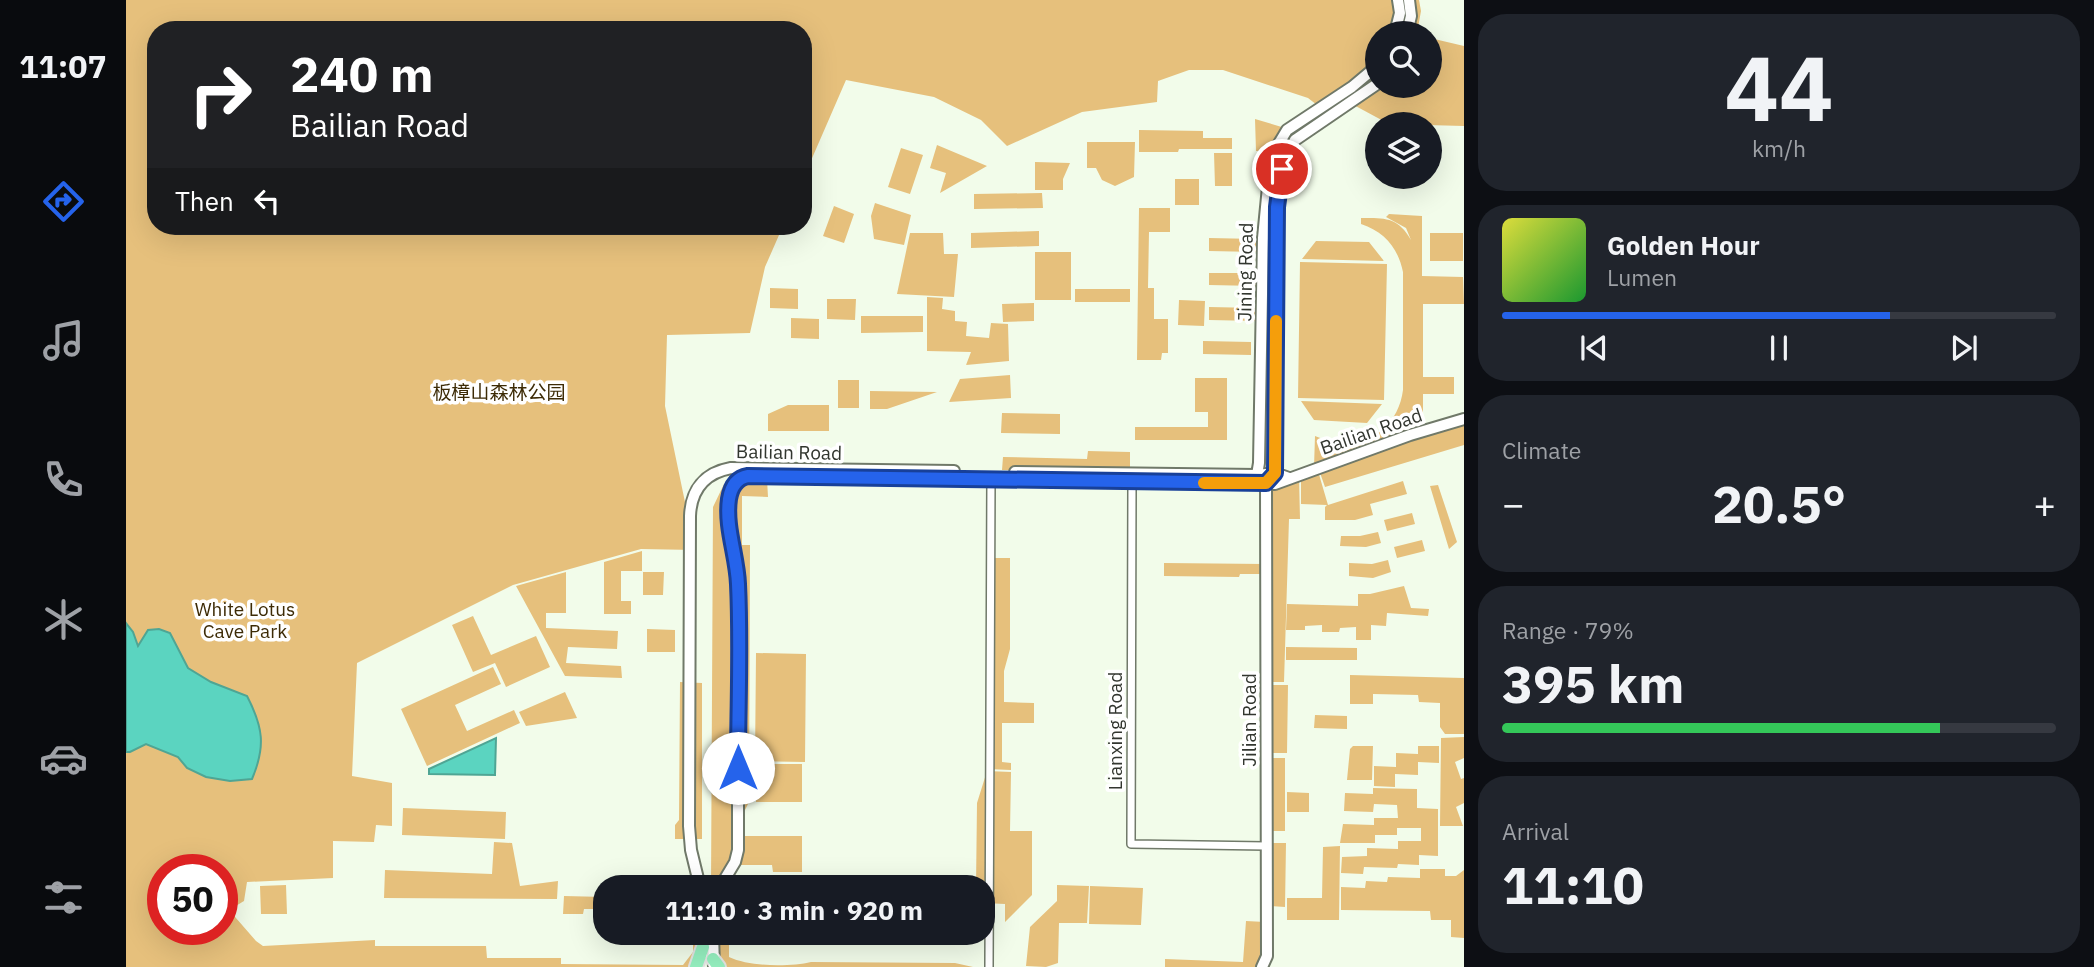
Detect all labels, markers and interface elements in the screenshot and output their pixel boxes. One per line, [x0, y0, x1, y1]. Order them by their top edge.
map controls [1365, 21, 1442, 189]
button: search [1365, 21, 1442, 98]
text: 44 [1724, 28, 1834, 146]
text: 240 m [290, 42, 434, 105]
text: 11:07 [19, 45, 107, 87]
icon: right [175, 49, 266, 140]
text: Bailian Road [290, 104, 469, 146]
button: layers [1365, 112, 1442, 189]
text: km/h [1752, 133, 1806, 163]
pin [1252, 139, 1312, 199]
icon: arrive [1263, 150, 1301, 188]
icon: directions [39, 177, 88, 226]
icon: left [248, 182, 286, 220]
text: Then [175, 184, 234, 218]
street label: Jining Road [1232, 222, 1258, 322]
text: Golden Hour [1607, 228, 1760, 262]
text: Lumen [1607, 262, 1677, 292]
icon: music [39, 316, 88, 365]
icon: previous [1575, 329, 1613, 367]
icon: pause [1760, 329, 1798, 367]
icon: next [1945, 329, 1983, 367]
park label: 板樟山森林公园 [432, 380, 566, 404]
street label: Bailian Road [1317, 402, 1425, 460]
text: Climate [1502, 435, 1581, 465]
street label: Bailian Road [736, 439, 842, 465]
icon: phone [39, 455, 88, 504]
text: 20.5° [1712, 470, 1846, 537]
text: − [1502, 479, 1525, 528]
text: + [2033, 479, 2056, 528]
icon: climate [39, 595, 88, 644]
park label: White Lotus Cave Park [195, 597, 295, 643]
text: Range · 79% [1502, 615, 1634, 645]
text: 395 km [1502, 650, 1684, 717]
street label: Lianxing Road [1103, 672, 1127, 790]
street label: Jilian Road [1237, 673, 1261, 767]
position arrow [701, 731, 775, 805]
icon: car [39, 734, 88, 783]
text: Arrival [1502, 816, 1569, 846]
text: 11:10 [1502, 851, 1644, 918]
speed limit sign: 50 [147, 854, 238, 945]
icon: filters [39, 873, 88, 922]
text: 11:10 · 3 min · 920 m [665, 893, 923, 927]

